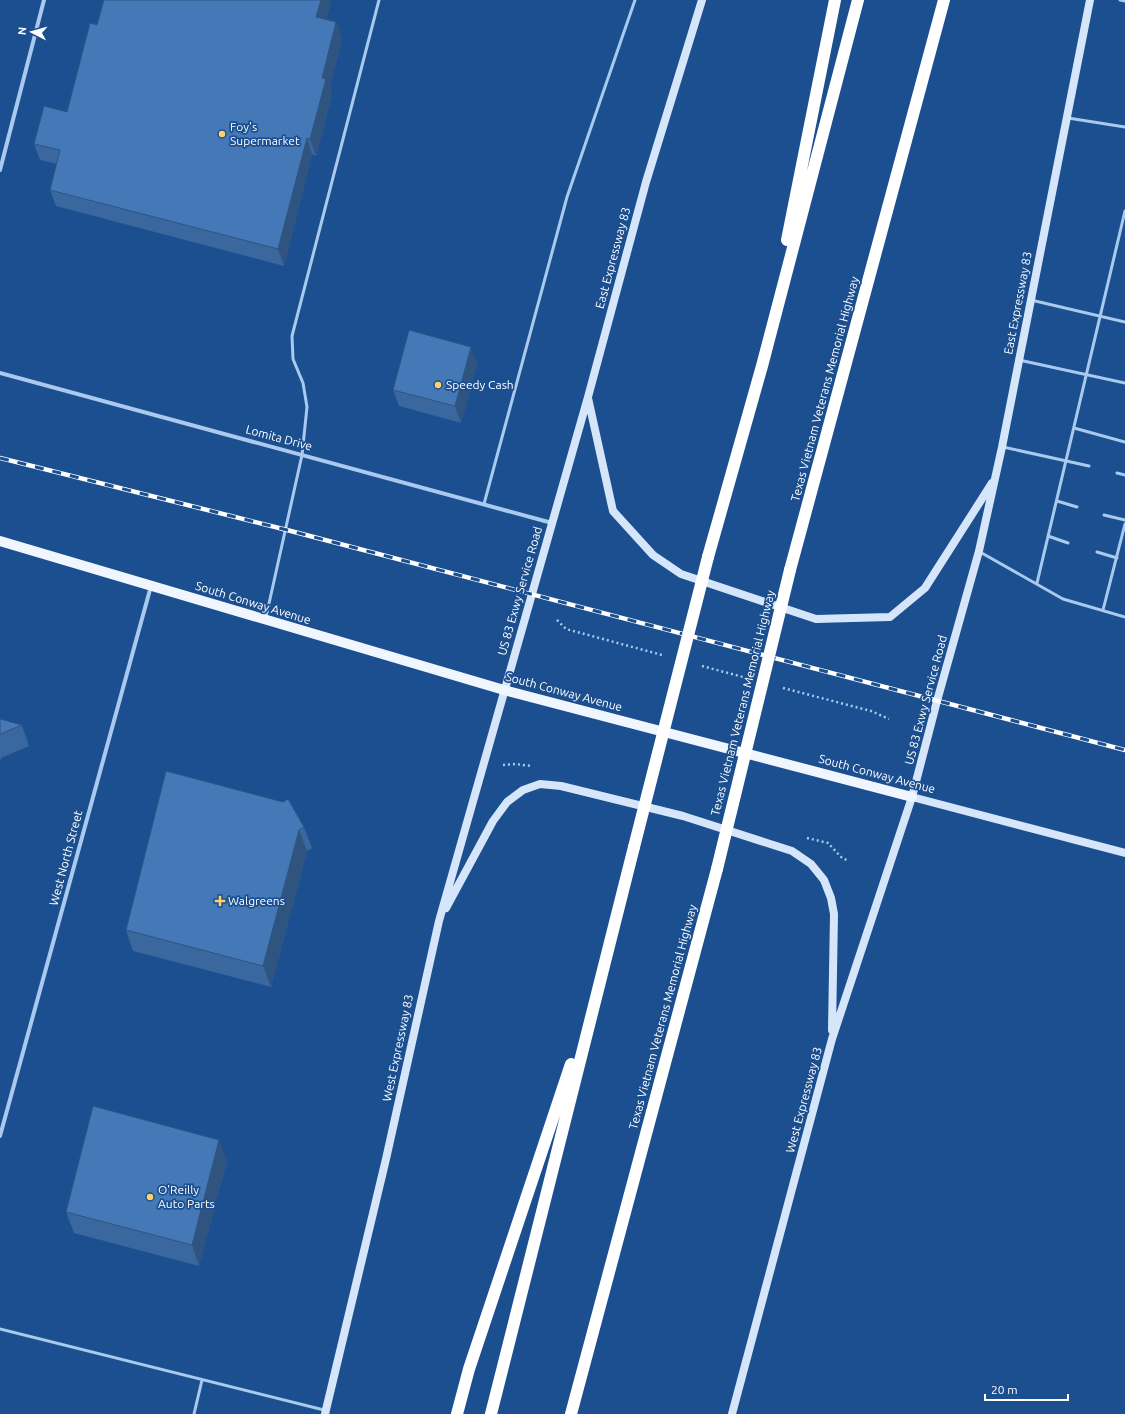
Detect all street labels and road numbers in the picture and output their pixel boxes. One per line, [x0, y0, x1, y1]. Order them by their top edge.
street label: East Expressway 83 [593, 206, 632, 310]
street label: East Expressway 83 [1001, 250, 1034, 355]
street label: Texas Vietnam Veterans Memorial Highway [788, 275, 861, 503]
street label: Lomita Drive [244, 422, 314, 453]
street label: US 83 Exwy Service Road [495, 525, 544, 657]
street label: South Conway Avenue [194, 579, 312, 626]
street label: Texas Vietnam Veterans Memorial Highway [708, 588, 777, 817]
street label: US 83 Exwy Service Road [902, 634, 949, 766]
street label: South Conway Avenue [504, 670, 624, 713]
street label: South Conway Avenue [817, 752, 937, 795]
street label: West North Street [47, 809, 85, 907]
street label: Texas Vietnam Veterans Memorial Highway [626, 903, 699, 1131]
street label: West Expressway 83 [380, 993, 415, 1103]
street label: West Expressway 83 [783, 1045, 824, 1154]

